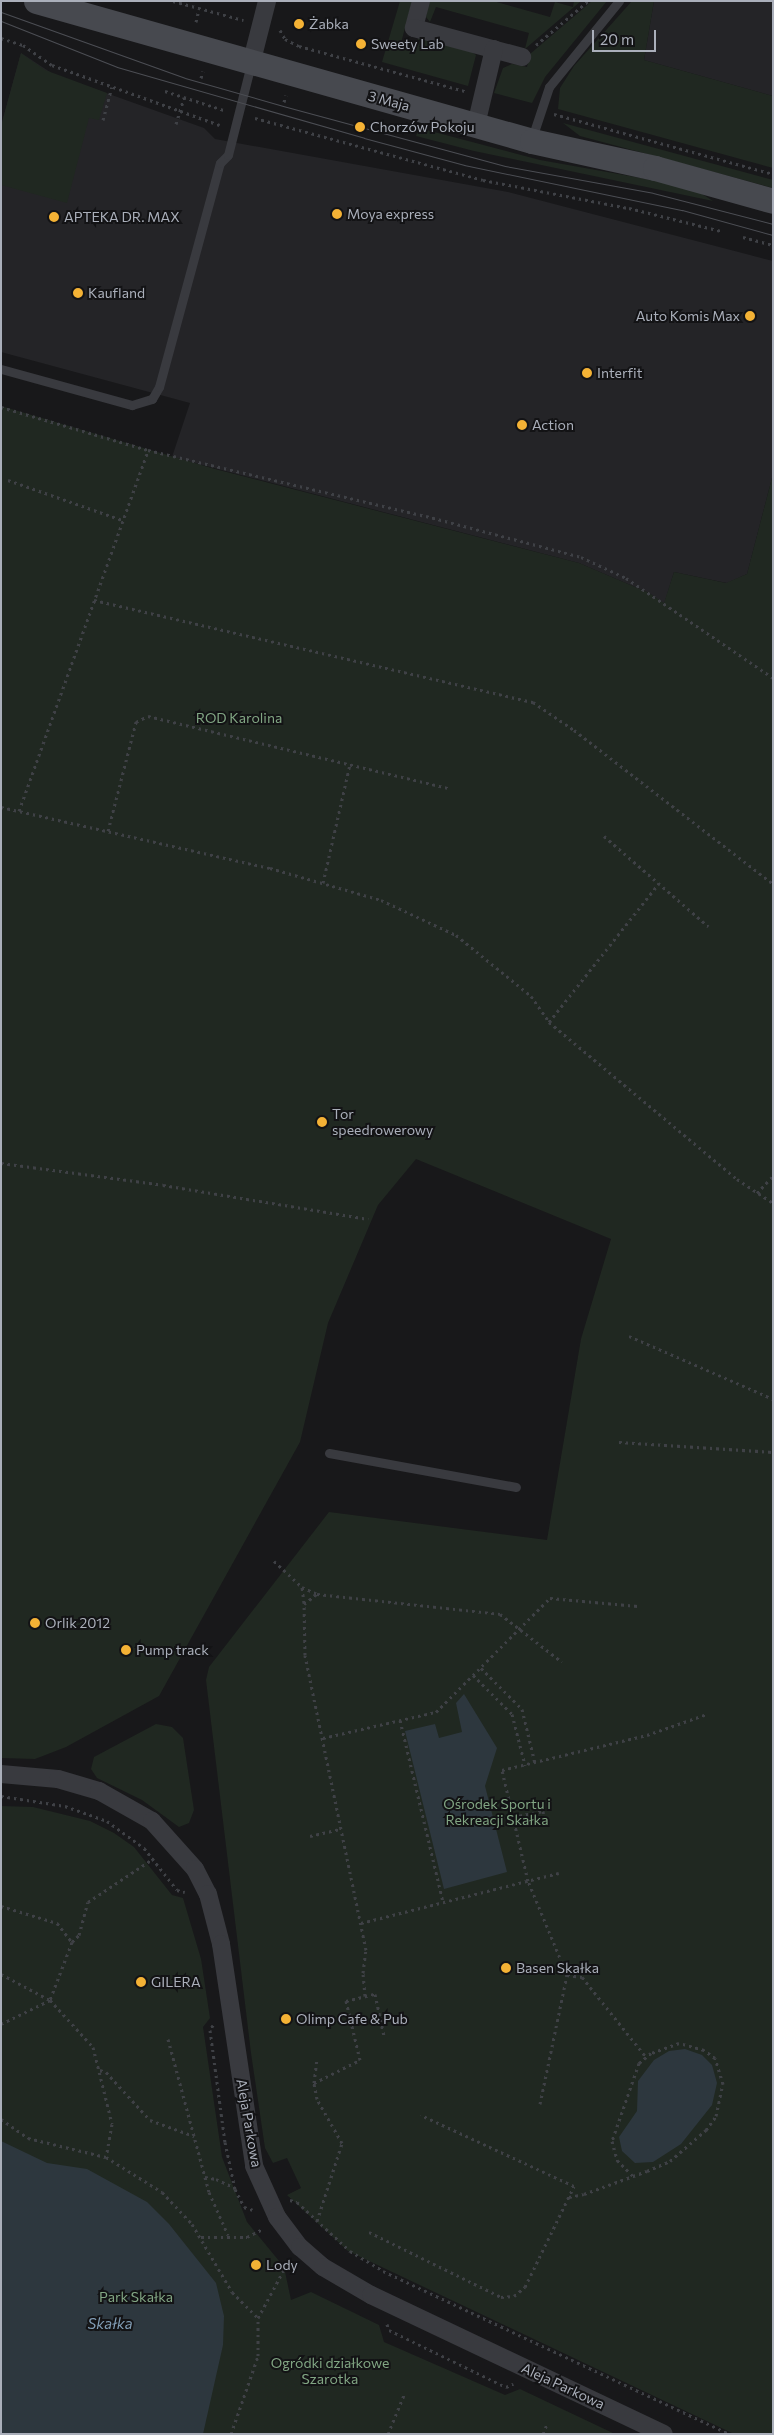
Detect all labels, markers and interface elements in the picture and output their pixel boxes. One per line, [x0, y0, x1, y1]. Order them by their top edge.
place label: Żabka [309, 16, 349, 32]
marker: Żabka [293, 18, 305, 30]
scale bar [594, 20, 658, 52]
text: 20 m [600, 30, 634, 48]
place label: Sweety Lab [371, 36, 444, 52]
marker: Sweety Lab [355, 38, 367, 50]
street label: 3 Maja [366, 87, 412, 115]
place label: Chorzów Pokoju [370, 119, 474, 135]
marker: Chorzów Pokoju [354, 121, 366, 133]
place label: Moya express [347, 206, 434, 222]
marker: Moya express [331, 208, 343, 220]
place label: APTEKA DR. MAX [64, 209, 180, 225]
marker: APTEKA DR. MAX [48, 211, 60, 223]
place label: Kaufland [88, 285, 145, 301]
marker: Kaufland [72, 287, 84, 299]
place label: Auto Komis Max [636, 308, 740, 324]
marker: Auto Komis Max [744, 310, 756, 322]
place label: Interfit [597, 365, 642, 381]
marker: Interfit [581, 367, 593, 379]
place label: Action [532, 417, 574, 433]
marker: Action [516, 419, 528, 431]
park label: ROD Karolina [196, 710, 282, 726]
place label: Tor speedrowerowy [332, 1106, 433, 1138]
marker: Tor speedrowerowy [316, 1116, 328, 1128]
place label: Orlik 2012 [45, 1615, 110, 1631]
marker: Orlik 2012 [29, 1617, 41, 1629]
place label: Pump track [136, 1642, 209, 1658]
marker: Pump track [120, 1644, 132, 1656]
park label: Ośrodek Sportu i Rekreacji Skałka [443, 1796, 551, 1828]
place label: Basen Skałka [516, 1960, 599, 1976]
marker: Basen Skałka [500, 1962, 512, 1974]
place label: GILERA [151, 1974, 201, 1990]
marker: GILERA [135, 1976, 147, 1988]
place label: Olimp Cafe & Pub [296, 2011, 408, 2027]
marker: Olimp Cafe & Pub [280, 2013, 292, 2025]
street label: Aleja Parkowa [233, 2077, 265, 2169]
place label: Lody [266, 2257, 298, 2273]
marker: Lody [250, 2259, 262, 2271]
park label: Park Skałka [99, 2289, 173, 2305]
water label: Skałka [87, 2315, 133, 2333]
park label: Ogródki działkowe Szarotka [271, 2355, 389, 2388]
street label: Aleja Parkowa [519, 2359, 607, 2413]

